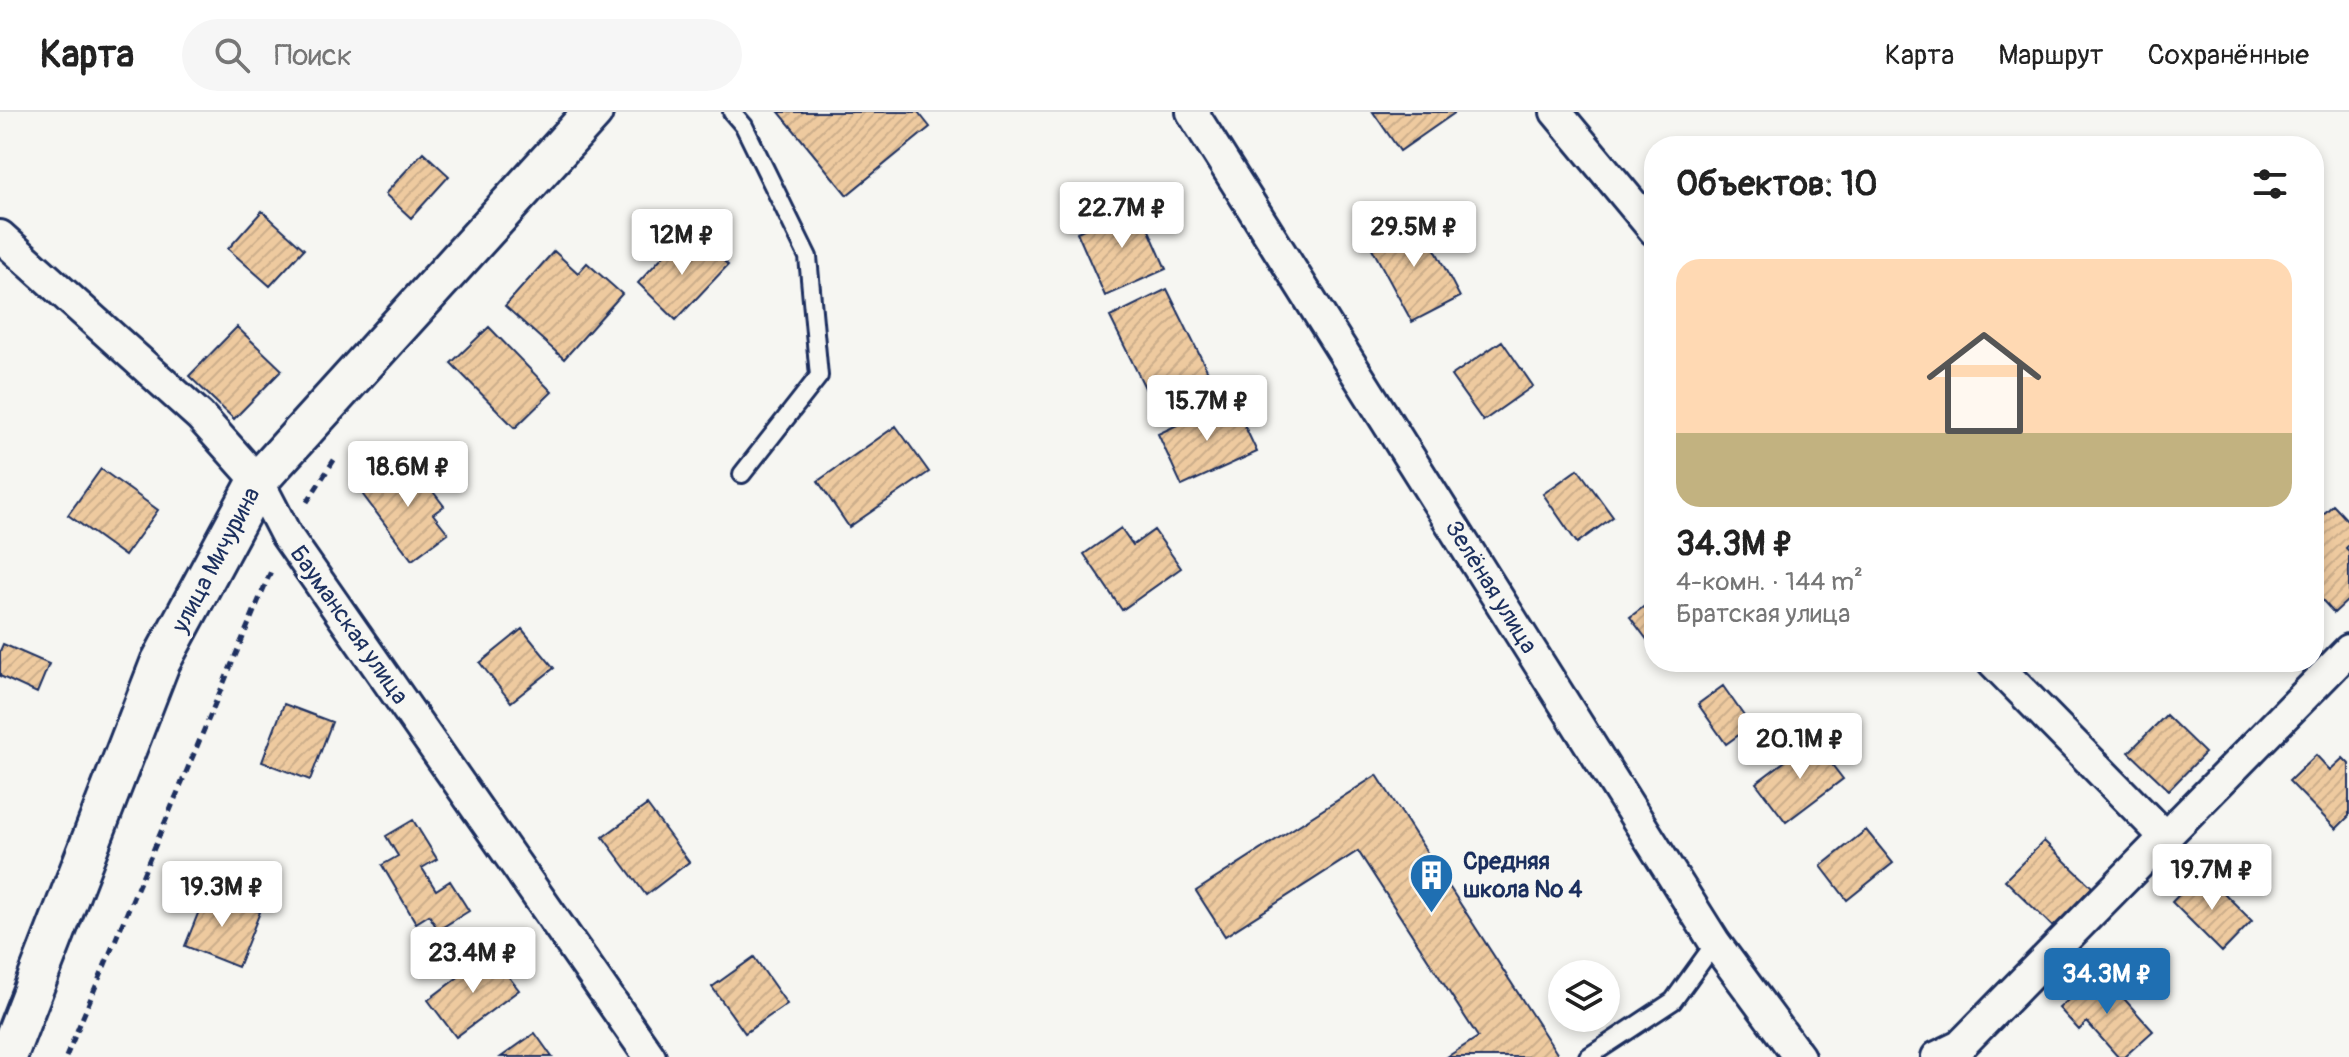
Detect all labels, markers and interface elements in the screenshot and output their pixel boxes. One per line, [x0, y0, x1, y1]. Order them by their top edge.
search box [182, 19, 742, 91]
text: Карта [40, 31, 134, 79]
icon: search [210, 33, 254, 77]
text: Поиск [274, 37, 352, 74]
text: Карта [1885, 38, 1954, 73]
text: Маршрут [1998, 38, 2104, 73]
text: Сохранённые [2148, 38, 2309, 73]
icon: filters [2248, 162, 2292, 206]
text: Объектов: 10 [1676, 163, 1877, 206]
pin: 22.7M ₽ [1048, 182, 1196, 250]
text: 22.7M ₽ [1078, 192, 1166, 224]
pin: 29.5M ₽ [1340, 201, 1488, 269]
pin: 12M ₽ [626, 209, 738, 277]
text: 29.5M ₽ [1370, 211, 1458, 243]
text: 12M ₽ [650, 219, 714, 251]
icon: home [1912, 311, 2056, 455]
pin: 15.7M ₽ [1133, 375, 1281, 443]
text: 15.7M ₽ [1165, 385, 1249, 417]
pin: 18.6M ₽ [334, 441, 482, 509]
text: 18.6M ₽ [366, 451, 450, 483]
street label: улица Мичурина [165, 482, 266, 639]
street label: Зелёная улица [1439, 515, 1543, 659]
text: 34.3M ₽ [1676, 523, 1793, 566]
street label: Бауманская улица [284, 540, 414, 710]
text: 4-комн. · 144 m² [1676, 566, 1863, 598]
text: Братская улица [1676, 598, 1850, 630]
pin: 20.1M ₽ [1726, 713, 1874, 781]
text: 20.1M ₽ [1756, 723, 1844, 755]
pin: 19.7M ₽ [2138, 844, 2286, 912]
place label: Средняя школа № 4 [1463, 847, 1583, 904]
building icon: Средняя школа № 4 [1408, 851, 1456, 914]
text: 19.7M ₽ [2171, 854, 2253, 886]
pin: 19.3M ₽ [148, 861, 296, 929]
text: 19.3M ₽ [180, 871, 264, 903]
pin: 23.4M ₽ [399, 927, 547, 995]
text: 23.4M ₽ [429, 937, 518, 969]
pin: 34.3M ₽ [2033, 948, 2181, 1016]
text: 34.3M ₽ [2062, 958, 2152, 990]
map controls [1548, 960, 1620, 1032]
button: layers [1548, 960, 1620, 1032]

